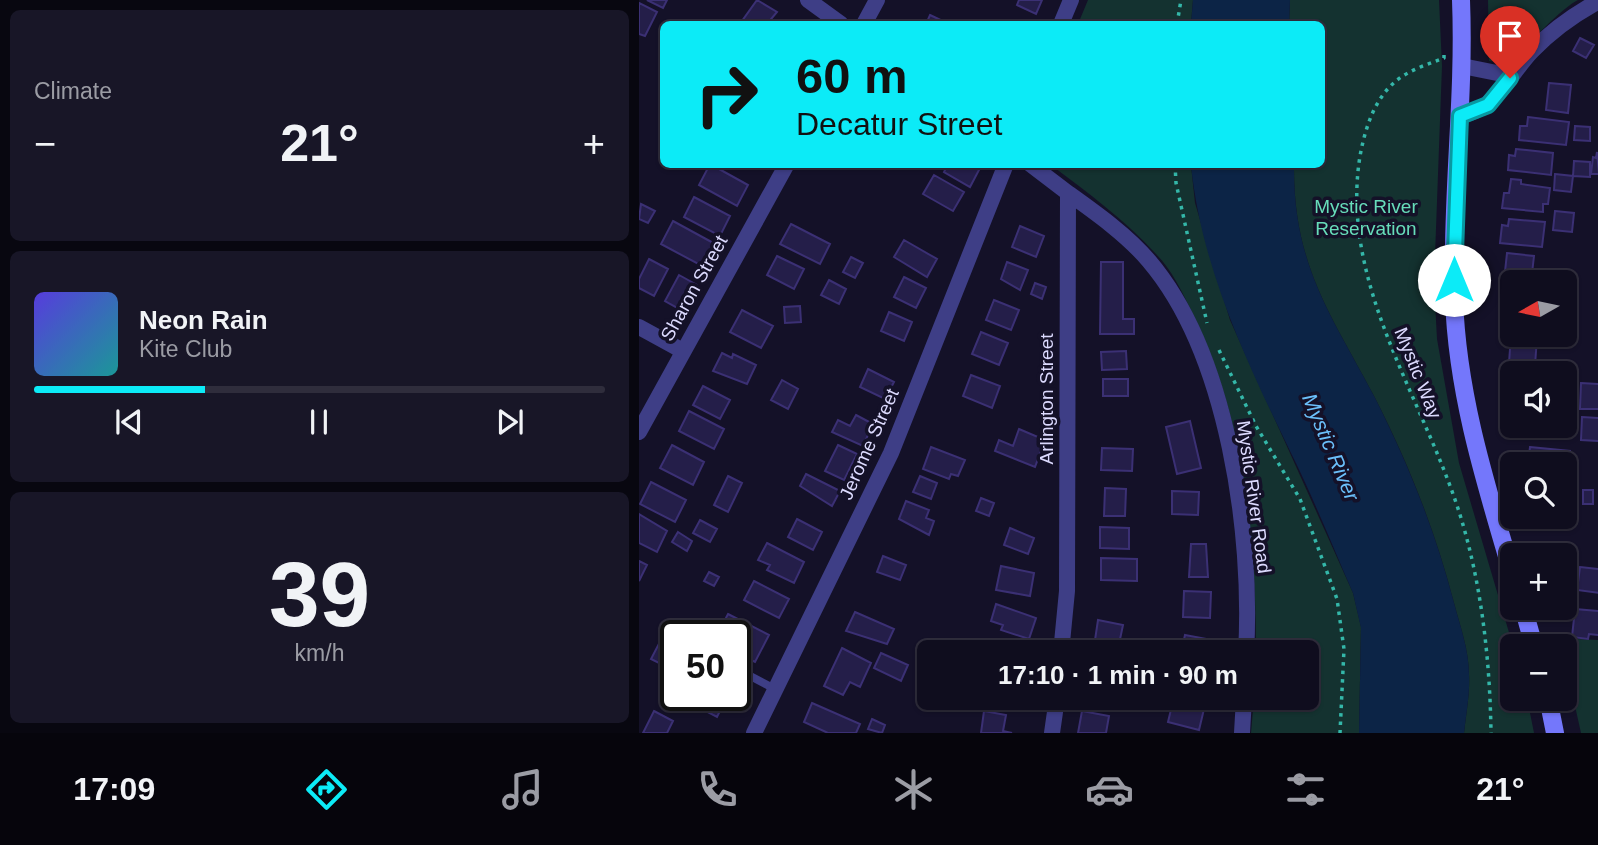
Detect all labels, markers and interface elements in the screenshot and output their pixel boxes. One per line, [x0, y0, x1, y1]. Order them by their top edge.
pin [1480, 6, 1540, 78]
icon: arrive [1491, 17, 1529, 55]
icon: right [681, 49, 772, 140]
text: 60 m [796, 49, 908, 103]
text: Climate [34, 78, 112, 104]
text: Decatur Street [796, 106, 1002, 142]
text: 21° [280, 114, 359, 172]
text: − [34, 123, 56, 165]
text: + [583, 123, 605, 165]
park label: Mystic River Reservation [1314, 196, 1418, 239]
street label: Sharon Street [656, 231, 732, 344]
position arrow [1417, 243, 1491, 317]
north arrow [1500, 270, 1577, 346]
map controls [1500, 270, 1577, 711]
text: Neon Rain [139, 305, 268, 335]
street label: Mystic Way [1390, 324, 1446, 422]
street label: Arlington Street [1036, 333, 1057, 464]
text: Kite Club [139, 336, 232, 362]
button: sound [1500, 361, 1577, 438]
street label: Jerome Street [835, 385, 903, 503]
water label: Mystic River [1298, 390, 1364, 505]
icon: previous [110, 403, 148, 441]
icon: pause [300, 403, 338, 441]
icon: next [491, 403, 529, 441]
street label: Mystic River Road [1233, 419, 1275, 575]
button: search [1500, 452, 1577, 529]
button: + [1500, 543, 1577, 620]
text: 39 [269, 544, 370, 645]
speed limit sign: 50 [660, 620, 751, 711]
button: − [1500, 634, 1577, 711]
text: km/h [295, 640, 344, 666]
text: 17:10 · 1 min · 90 m [998, 660, 1238, 690]
icon: directions [302, 765, 351, 814]
icon: music [498, 765, 547, 814]
icon: phone [693, 765, 742, 814]
icon: climate [889, 765, 938, 814]
icon: car [1085, 765, 1134, 814]
icon: filters [1281, 765, 1330, 814]
text: 17:09 [73, 771, 155, 807]
text: 21° [1476, 771, 1525, 807]

